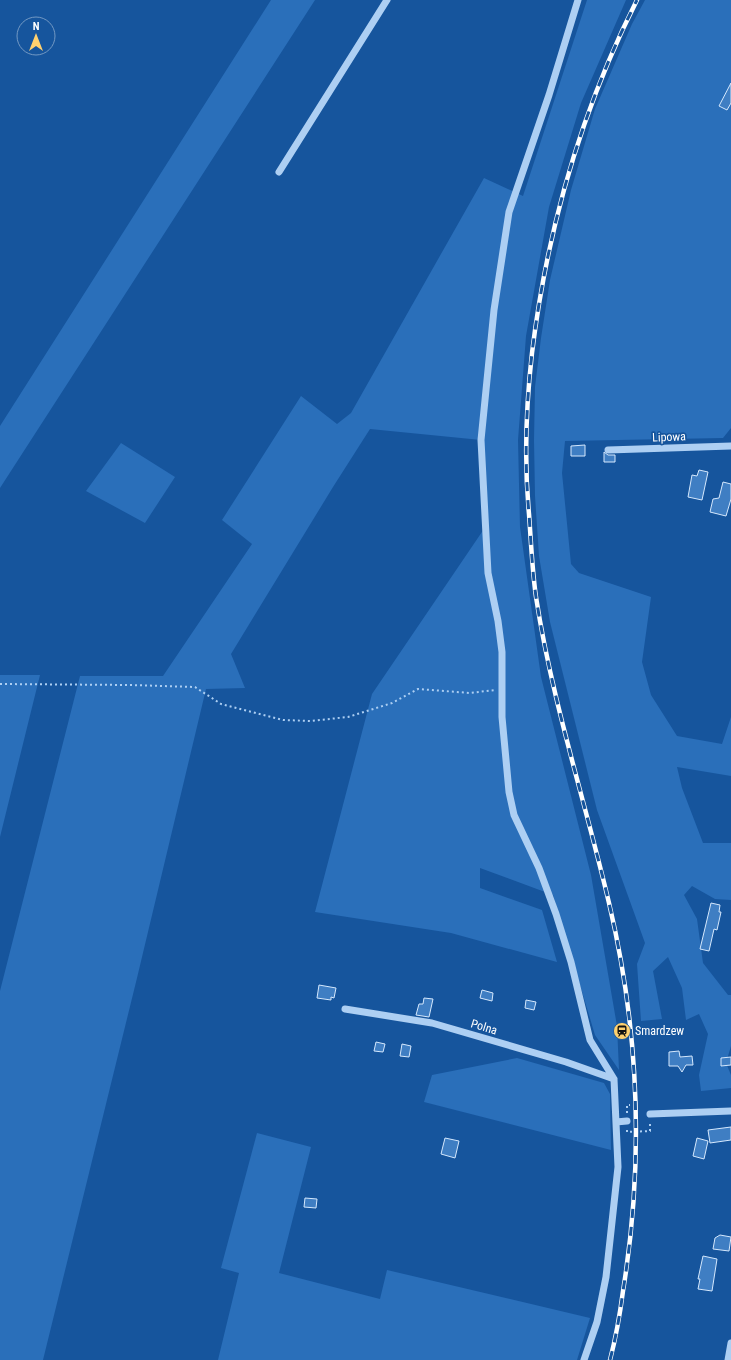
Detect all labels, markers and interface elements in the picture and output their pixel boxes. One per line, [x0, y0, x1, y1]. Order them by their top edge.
north arrow [16, 16, 56, 56]
text: N [33, 20, 40, 33]
street label: Lipowa [652, 429, 686, 445]
street label: Polna [469, 1016, 499, 1038]
station icon: Smardzew [612, 1021, 632, 1041]
place label: Smardzew [635, 1024, 684, 1038]

